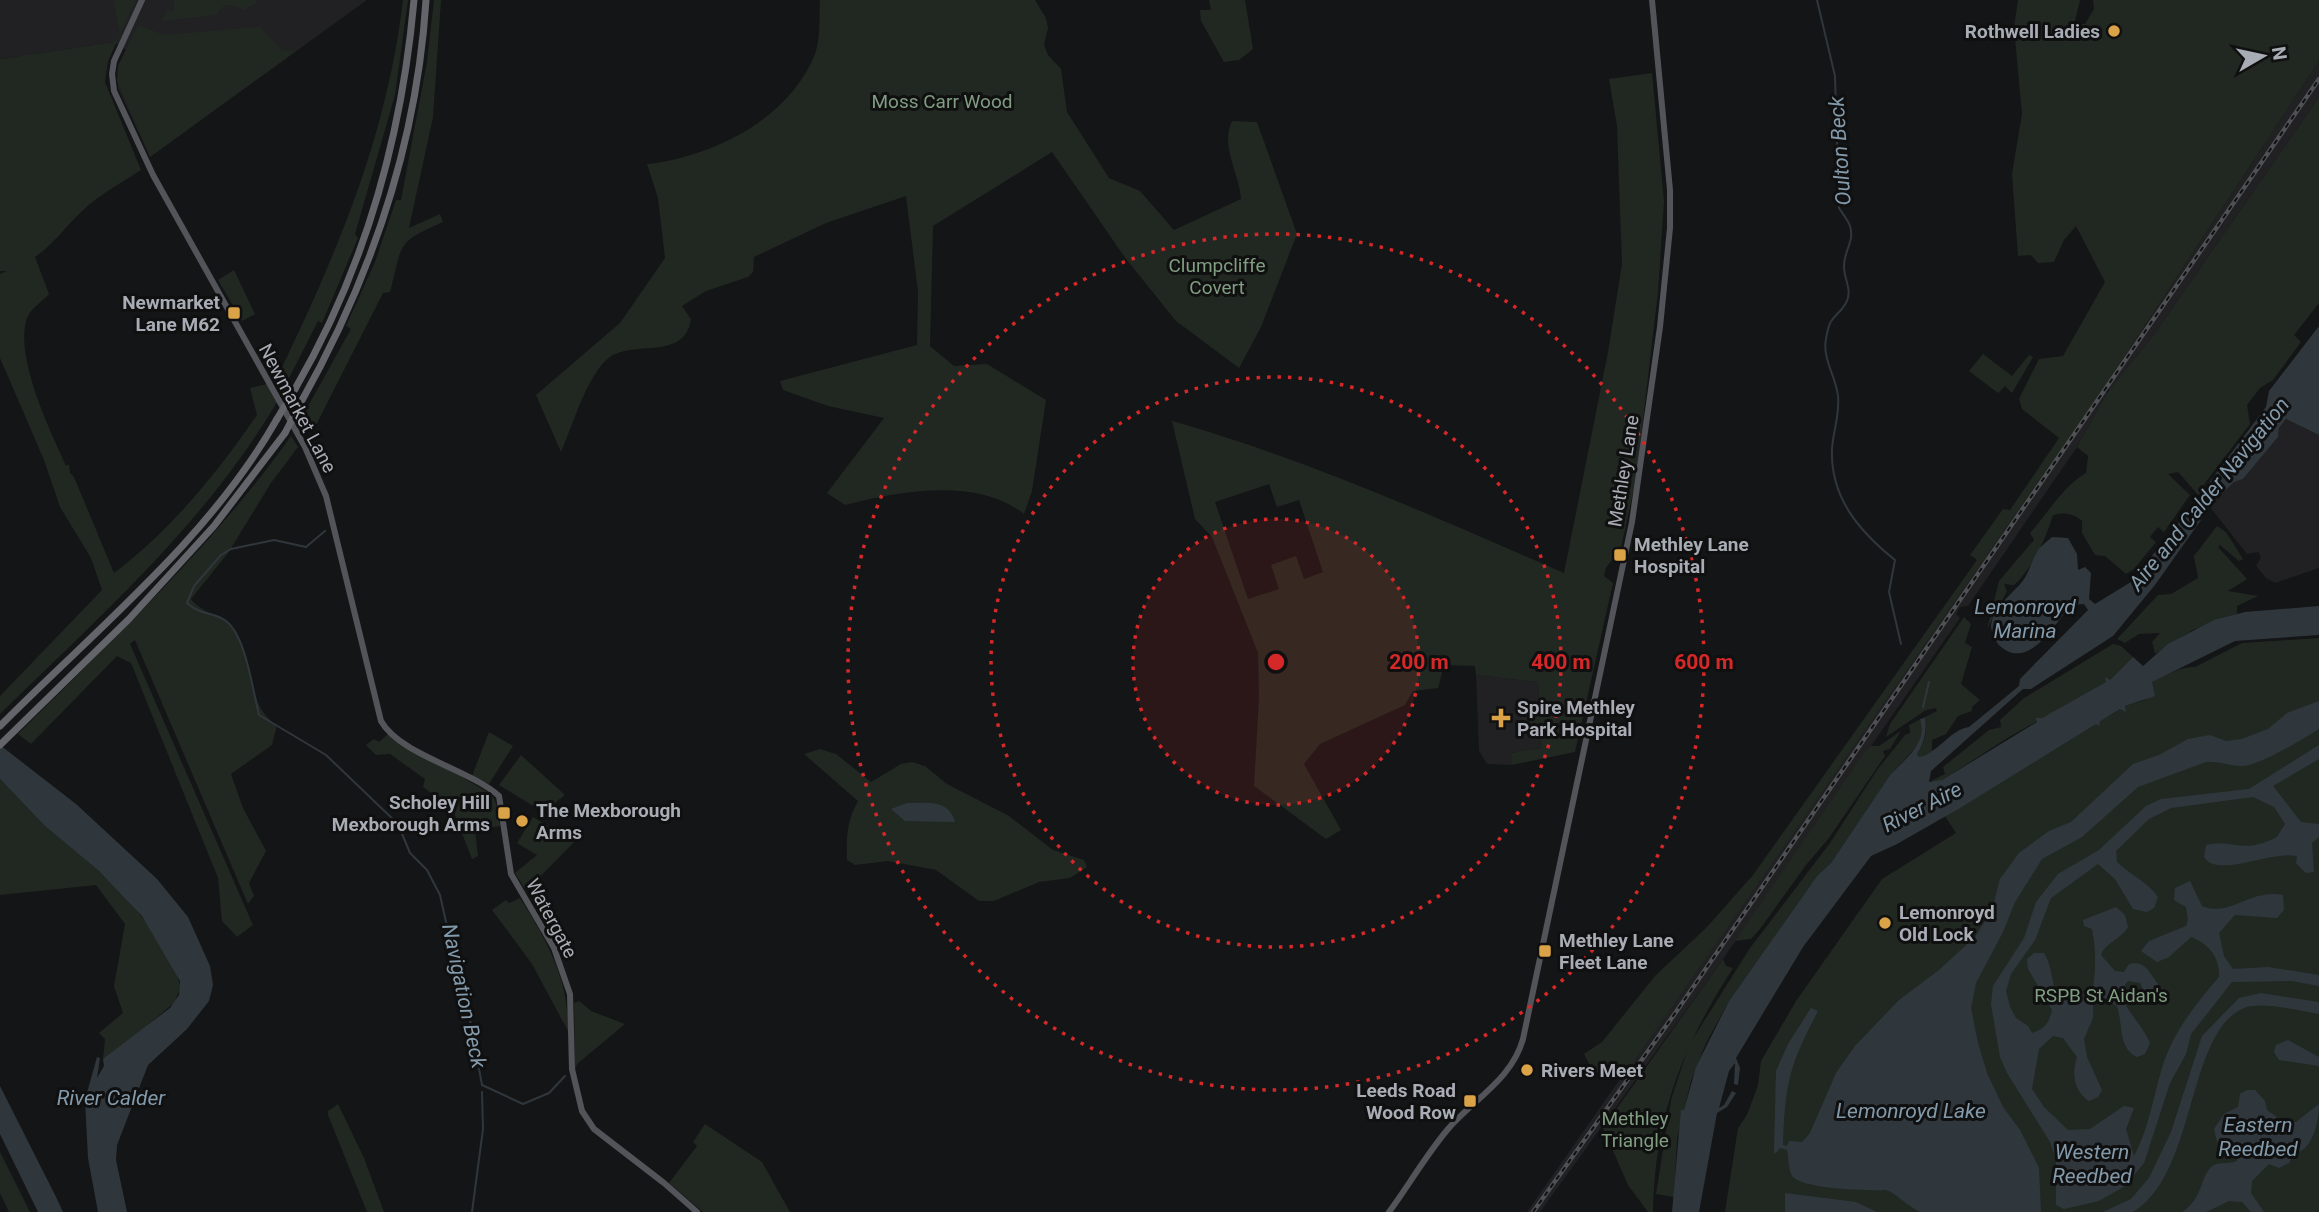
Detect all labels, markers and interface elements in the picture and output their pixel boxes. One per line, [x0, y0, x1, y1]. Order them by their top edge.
place label: Rothwell Ladies [1965, 20, 2100, 43]
north arrow [2228, 21, 2298, 91]
marker: Rothwell Ladies [2106, 23, 2122, 39]
text: N [2267, 45, 2292, 62]
park label: Moss Carr Wood [872, 90, 1013, 113]
water label: Oulton Beck [1824, 95, 1856, 206]
park label: Clumpcliffe Covert [1168, 254, 1266, 299]
place label: Newmarket Lane M62 [122, 291, 221, 336]
marker: Newmarket Lane M62 [226, 305, 242, 321]
street label: Newmarket Lane [254, 340, 341, 477]
water label: Aire and Calder Navigation [2123, 393, 2294, 596]
street label: Methley Lane [1603, 414, 1644, 529]
place label: Methley Lane Hospital [1634, 533, 1749, 578]
marker: Methley Lane Hospital [1612, 547, 1628, 563]
water label: Lemonroyd Marina [1974, 595, 2076, 643]
centre of rings [1264, 650, 1288, 674]
text: 200 m [1389, 650, 1449, 674]
text: 400 m [1531, 650, 1591, 674]
text: 600 m [1674, 650, 1734, 674]
place label: Spire Methley Park Hospital [1517, 696, 1635, 741]
marker: Spire Methley Park Hospital [1491, 708, 1511, 728]
water label: River Aire [1878, 777, 1966, 837]
place label: Scholey Hill Mexborough Arms [332, 791, 490, 836]
place label: The Mexborough Arms [536, 799, 681, 844]
marker: Scholey Hill Mexborough Arms [496, 805, 512, 821]
marker: The Mexborough Arms [514, 813, 530, 829]
street label: Watergate [521, 875, 582, 962]
place label: Lemonroyd Old Lock [1899, 901, 1995, 946]
marker: Lemonroyd Old Lock [1877, 915, 1893, 931]
water label: Navigation Beck [437, 922, 491, 1071]
place label: Methley Lane Fleet Lane [1559, 929, 1674, 974]
marker: Methley Lane Fleet Lane [1537, 943, 1553, 959]
park label: RSPB St Aidan's [2034, 984, 2168, 1007]
place label: Rivers Meet [1541, 1059, 1644, 1082]
marker: Rivers Meet [1519, 1062, 1535, 1078]
place label: Leeds Road Wood Row [1356, 1079, 1456, 1124]
water label: River Calder [57, 1086, 166, 1110]
marker: Leeds Road Wood Row [1462, 1093, 1478, 1109]
water label: Lemonroyd Lake [1836, 1099, 1986, 1123]
park label: Methley Triangle [1601, 1107, 1669, 1152]
water label: Eastern Reedbed [2218, 1113, 2298, 1161]
water label: Western Reedbed [2052, 1140, 2132, 1188]

